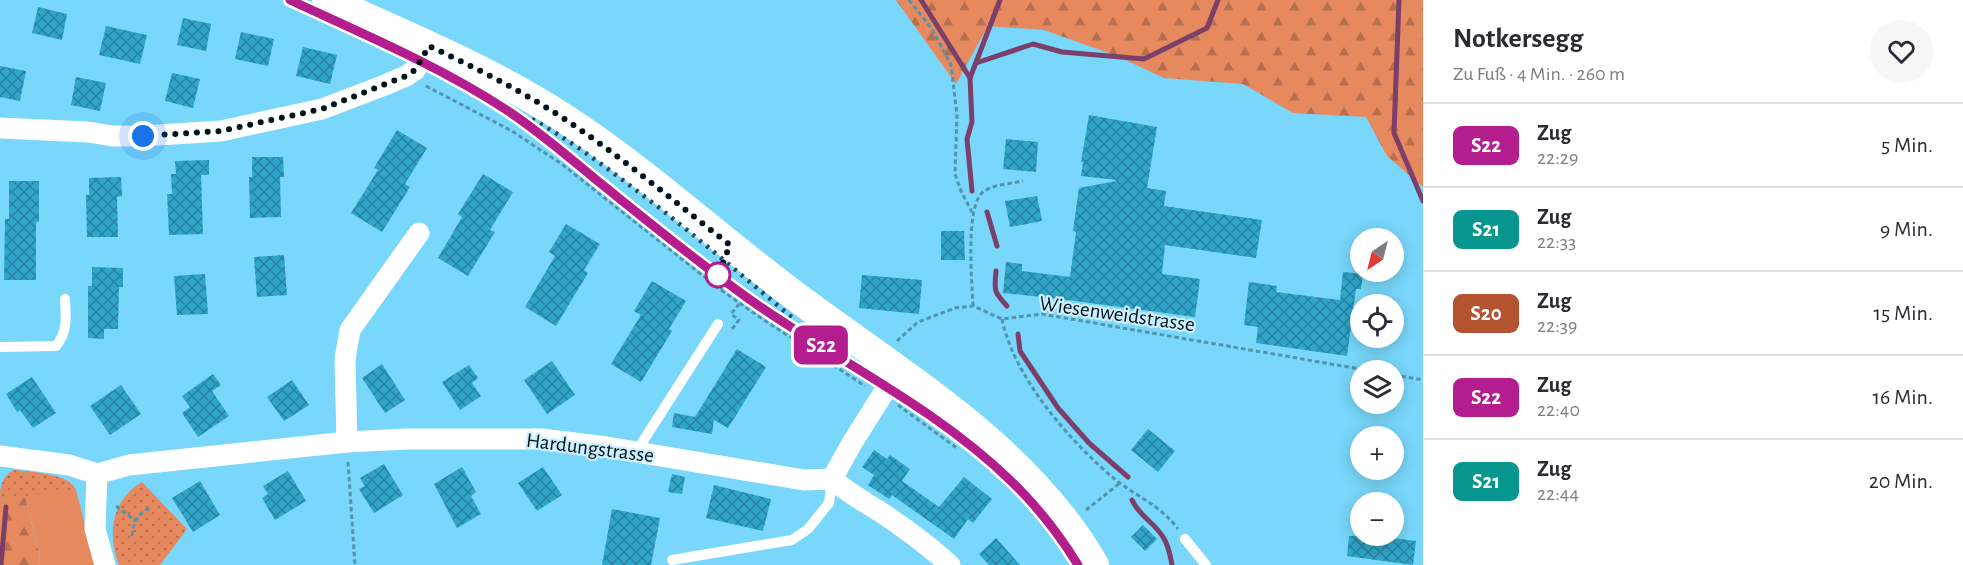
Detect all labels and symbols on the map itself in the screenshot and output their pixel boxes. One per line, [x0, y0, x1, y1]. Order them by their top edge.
your location [128, 121, 158, 151]
north arrow [1350, 228, 1404, 282]
unlabelled marker [705, 262, 731, 288]
street label: Wiesenweidstrasse [1038, 293, 1196, 335]
line badge: S22 [786, 326, 856, 364]
street label: Hardungstrasse [525, 430, 655, 466]

